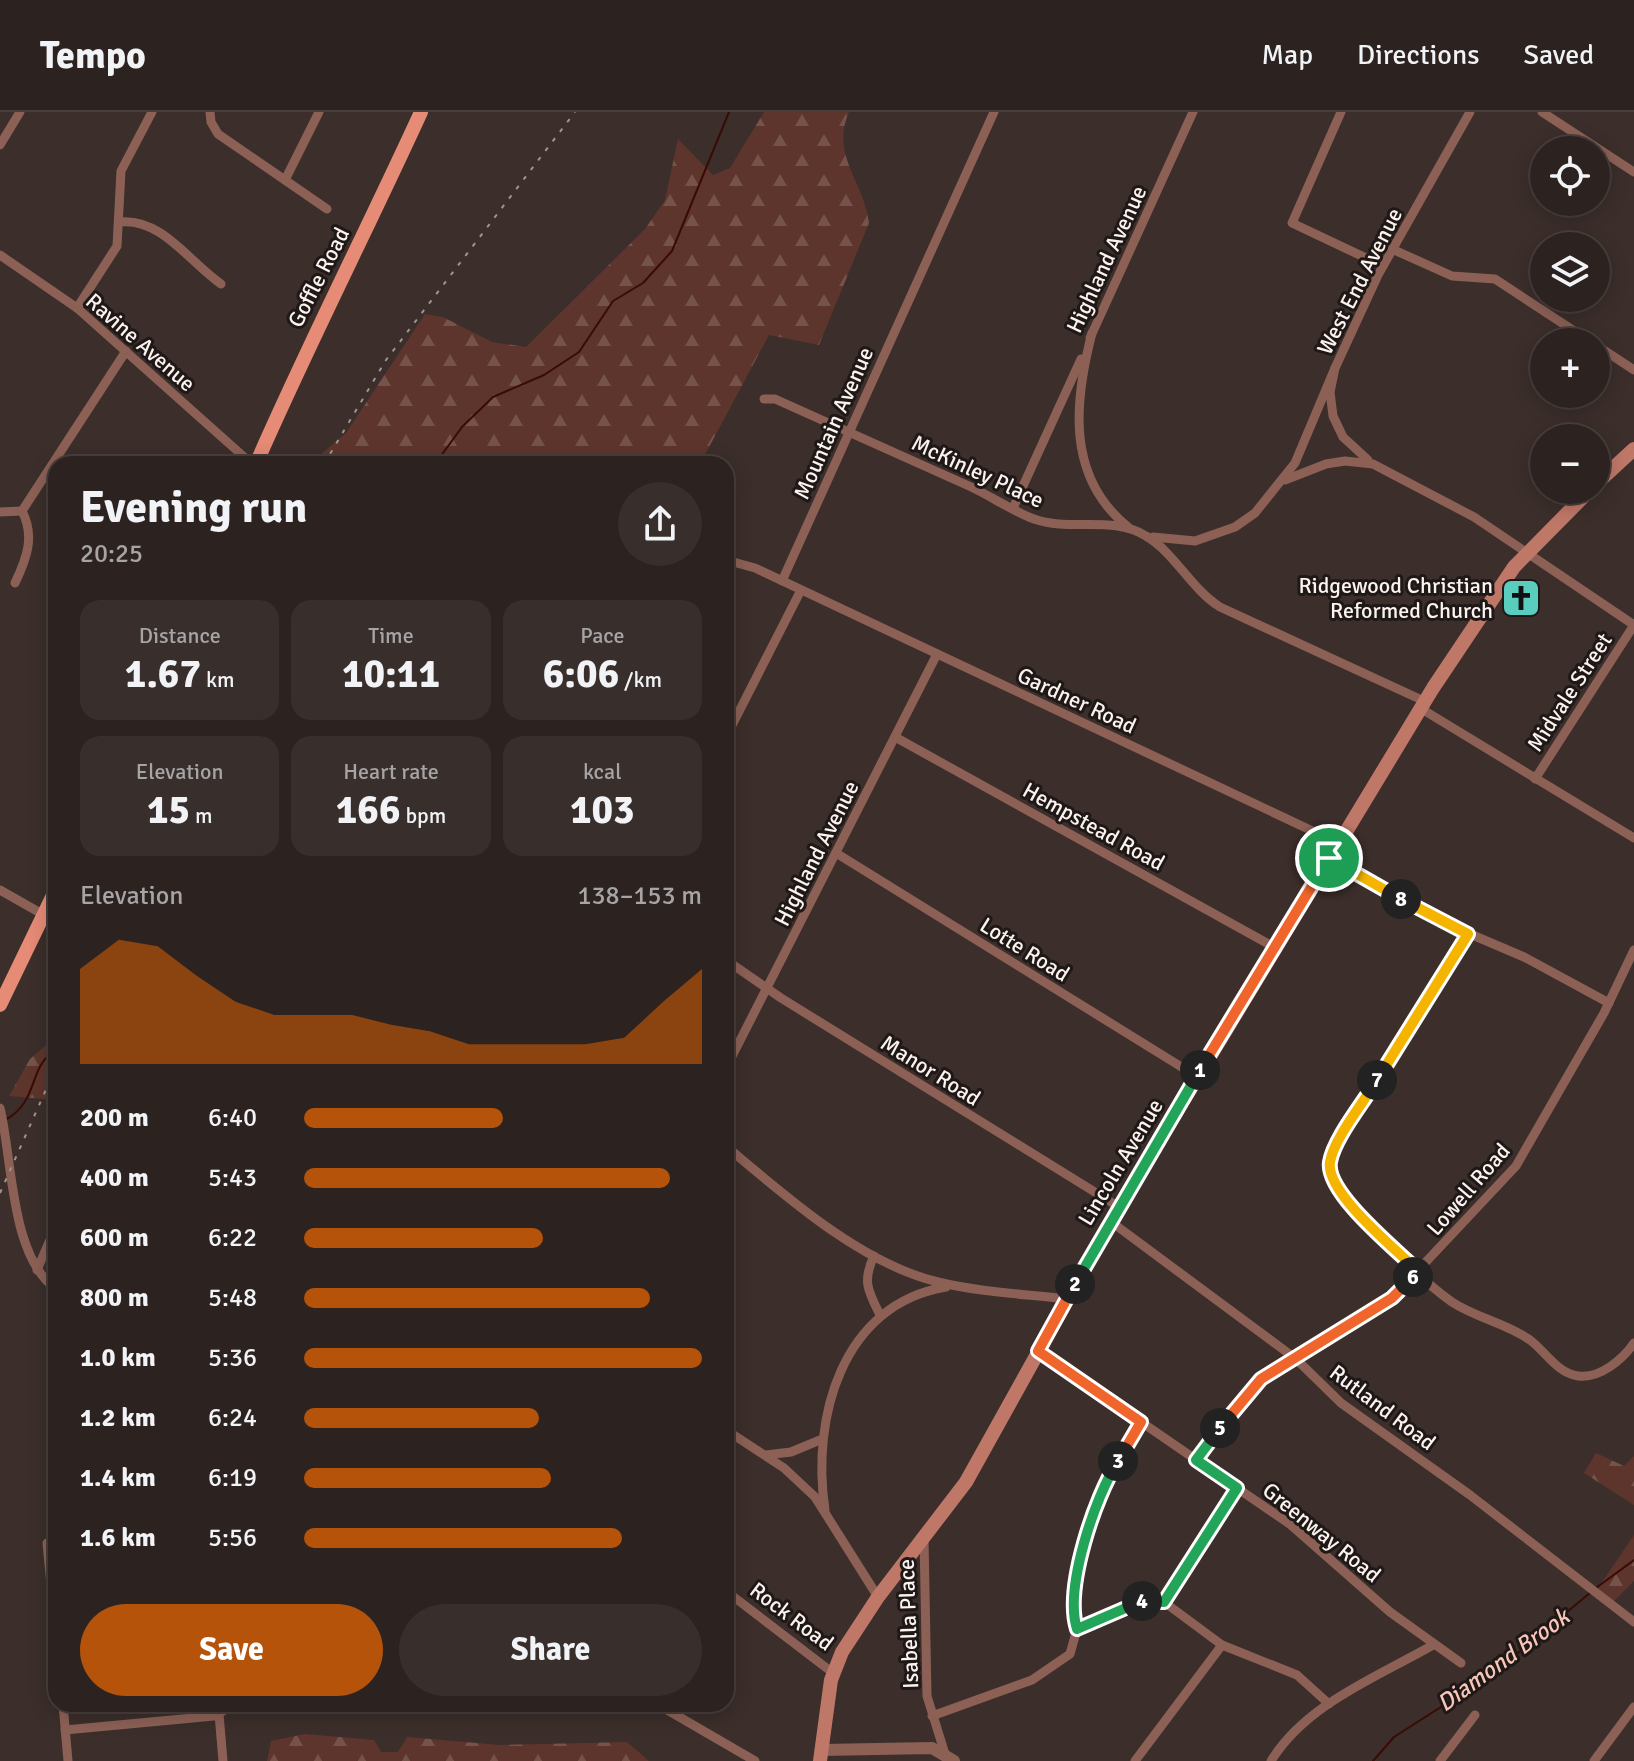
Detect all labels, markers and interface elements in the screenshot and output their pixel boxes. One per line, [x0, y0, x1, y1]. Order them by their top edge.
text: Tempo [40, 32, 146, 79]
text: Map [1261, 38, 1313, 72]
text: Directions [1357, 38, 1479, 72]
text: Saved [1523, 38, 1594, 72]
map controls [1530, 136, 1610, 504]
button: locate [1530, 136, 1610, 216]
street label: Highland Avenue [1061, 181, 1152, 337]
street label: West End Avenue [1311, 203, 1408, 359]
street label: Goffle Road [282, 223, 355, 332]
button: layers [1530, 232, 1610, 312]
street label: Ravine Avenue [80, 287, 201, 397]
button: + [1530, 328, 1610, 408]
street label: Mountain Avenue [788, 343, 879, 503]
button: − [1530, 424, 1610, 504]
street label: McKinley Place [907, 429, 1048, 514]
text: Evening run [80, 481, 307, 535]
button: share [618, 482, 702, 566]
text: 20:25 [80, 538, 143, 570]
place label: Ridgewood Christian Reformed Church [1299, 572, 1493, 624]
church icon: Ridgewood Christian Reformed Church [1500, 577, 1542, 619]
text: Distance [139, 622, 221, 649]
text: Time [368, 622, 414, 649]
text: Pace [580, 622, 624, 649]
street label: Midvale Street [1521, 628, 1618, 757]
text: 1.67 [125, 649, 201, 699]
text: 10:11 [342, 649, 440, 699]
text: 6:06 [543, 649, 619, 699]
street label: Gardner Road [1013, 661, 1140, 740]
text: km [201, 666, 235, 693]
text: /km [619, 666, 662, 693]
text: Elevation [136, 758, 223, 785]
text: Heart rate [343, 758, 439, 785]
text: kcal [583, 758, 622, 785]
street label: Highland Avenue [768, 776, 865, 930]
street label: Hempstead Road [1018, 776, 1169, 877]
text: 15 [147, 785, 190, 835]
text: 166 [336, 785, 401, 835]
text: 103 [570, 785, 635, 835]
text: m [190, 802, 212, 829]
text: bpm [401, 802, 446, 829]
pin [1295, 824, 1363, 892]
icon: arrive [1307, 836, 1351, 880]
pin: 8 [1381, 879, 1421, 919]
text: Elevation [80, 880, 184, 912]
text: 138–153 m [578, 880, 702, 912]
text: 8 [1395, 885, 1407, 912]
street label: Lotte Road [975, 911, 1074, 987]
street label: Manor Road [876, 1029, 986, 1112]
pin: 1 [1180, 1050, 1220, 1090]
text: 1 [1194, 1056, 1206, 1083]
pin: 7 [1357, 1060, 1397, 1100]
text: 7 [1371, 1066, 1383, 1093]
street label: Lincoln Avenue [1072, 1094, 1169, 1230]
text: 200 m [80, 1102, 149, 1134]
text: 6:40 [208, 1102, 257, 1134]
street label: Lowell Road [1421, 1138, 1516, 1241]
text: 400 m [80, 1162, 149, 1194]
text: 5:43 [208, 1162, 257, 1194]
text: 600 m [80, 1222, 149, 1254]
text: 6:22 [208, 1222, 257, 1254]
pin: 6 [1393, 1257, 1433, 1297]
text: 6 [1407, 1263, 1419, 1290]
pin: 2 [1055, 1264, 1095, 1304]
text: 2 [1069, 1270, 1081, 1297]
text: 800 m [80, 1282, 149, 1314]
text: 5:48 [208, 1282, 257, 1314]
text: 1.0 km [80, 1342, 156, 1374]
text: 5:36 [208, 1342, 257, 1374]
street label: Rutland Road [1324, 1359, 1441, 1456]
text: 1.2 km [80, 1402, 156, 1434]
text: 6:24 [208, 1402, 257, 1434]
pin: 5 [1200, 1408, 1240, 1448]
text: 5 [1214, 1414, 1226, 1441]
pin: 3 [1098, 1441, 1138, 1481]
text: 3 [1112, 1447, 1124, 1474]
text: 1.4 km [80, 1462, 156, 1494]
text: 6:19 [208, 1462, 257, 1494]
street label: Greenway Road [1257, 1476, 1386, 1588]
text: 1.6 km [80, 1522, 156, 1554]
text: 5:56 [208, 1522, 257, 1554]
street label: Isabella Place [893, 1559, 924, 1689]
street label: Rock Road [745, 1576, 839, 1657]
pin: 4 [1122, 1581, 1162, 1621]
text: 4 [1136, 1587, 1148, 1614]
water label: Diamond Brook [1431, 1601, 1577, 1718]
button: Save [80, 1604, 383, 1696]
button: Share [399, 1604, 702, 1696]

